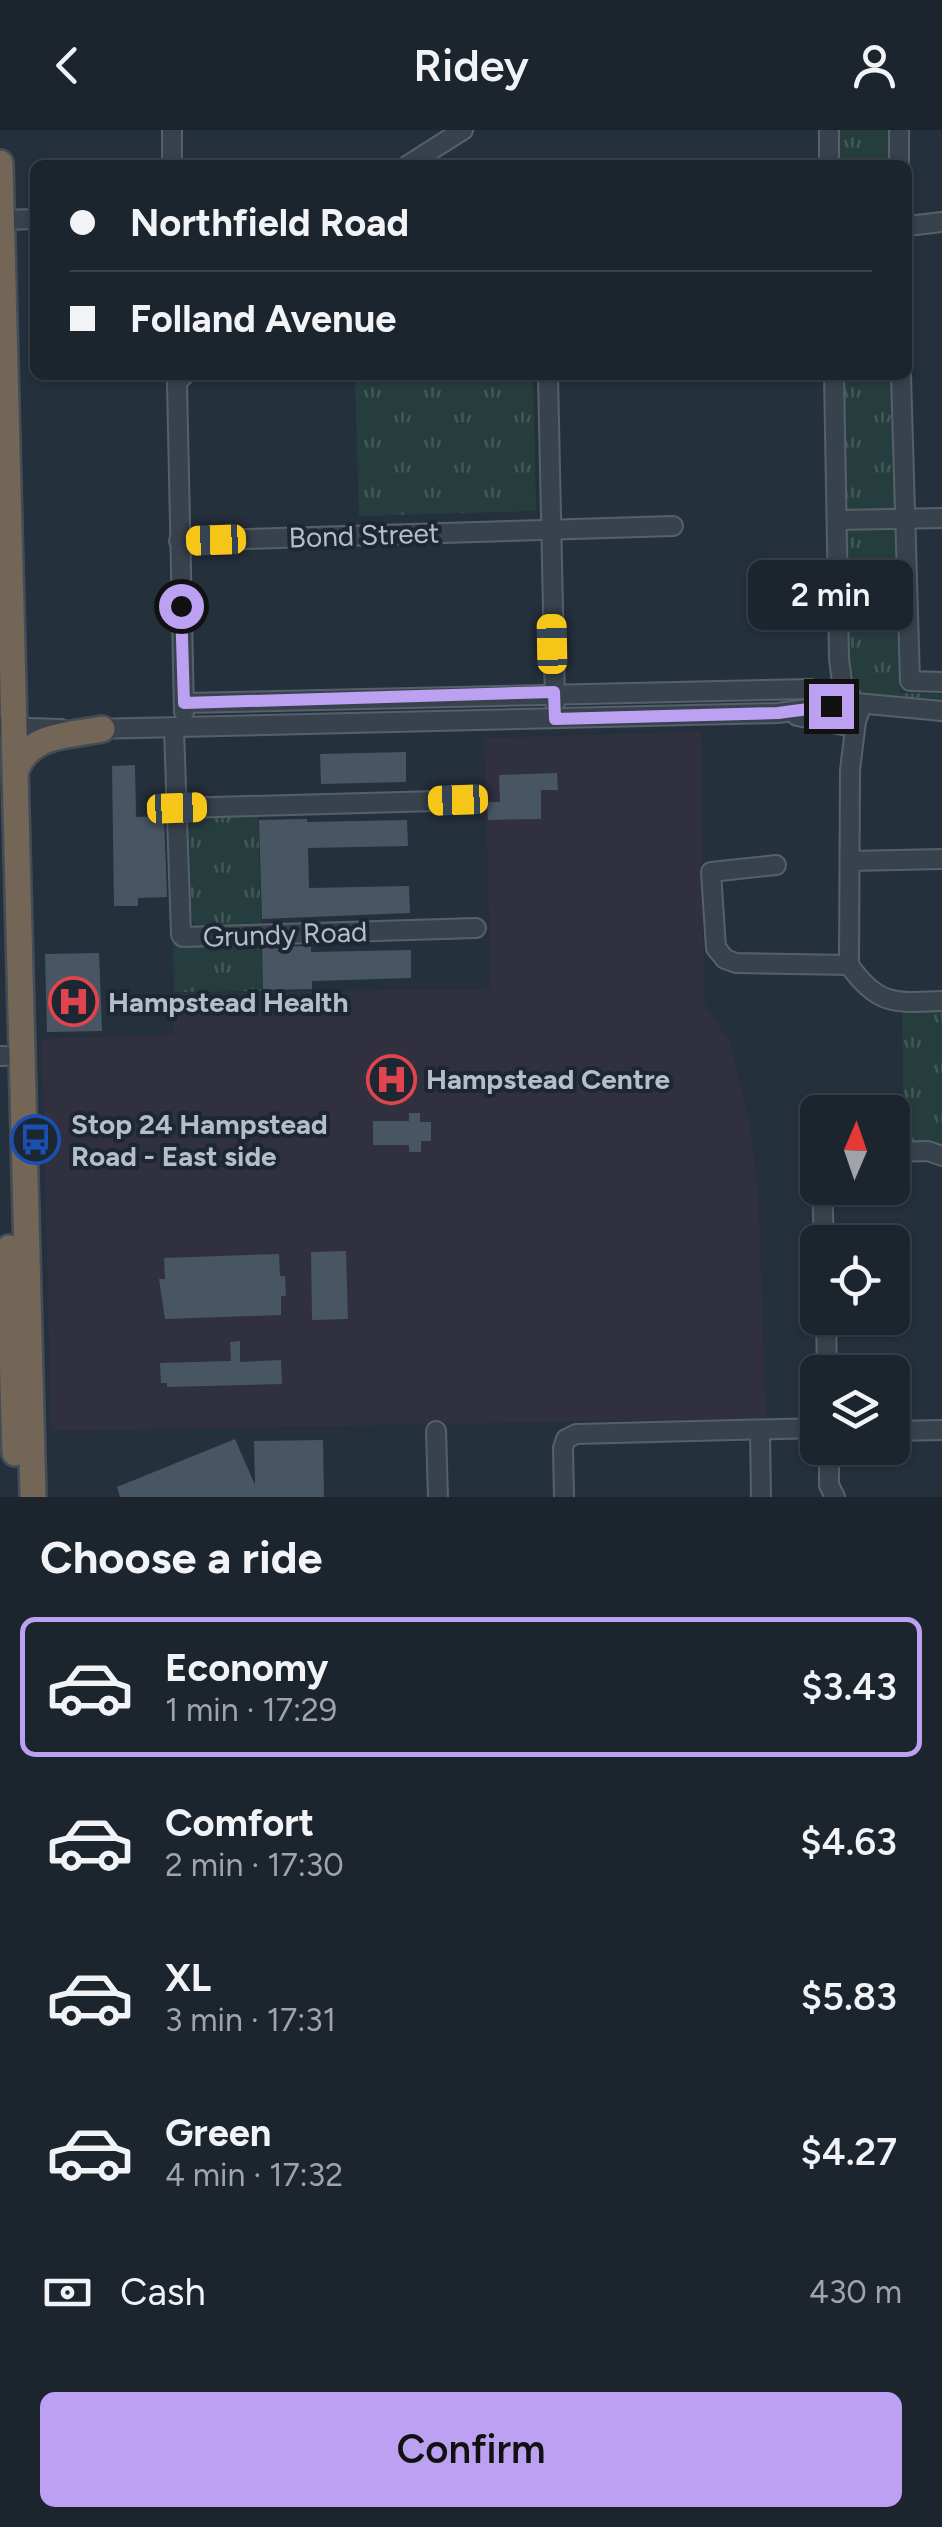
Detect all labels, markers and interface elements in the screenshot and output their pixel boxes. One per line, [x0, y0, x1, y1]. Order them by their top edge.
icon: back [40, 38, 95, 93]
text: Ridey [413, 38, 529, 92]
icon: person [847, 38, 902, 93]
text: Northfield Road [130, 200, 409, 246]
text: Folland Avenue [130, 296, 396, 342]
street label: Bond Street [288, 515, 440, 555]
car [185, 524, 247, 556]
callout: 2 min [748, 561, 914, 631]
text: 2 min [791, 576, 870, 614]
route start [159, 584, 204, 629]
car [536, 614, 568, 674]
route end [809, 684, 854, 729]
car [427, 784, 489, 816]
car [146, 792, 208, 824]
street label: Grundy Road [202, 914, 368, 954]
hospital icon: Hampstead Health [47, 976, 99, 1028]
place label: Hampstead Health [108, 985, 349, 1019]
hospital icon: Hampstead Centre [365, 1053, 417, 1105]
place label: Hampstead Centre [426, 1062, 670, 1096]
north arrow [800, 1095, 910, 1205]
map controls [800, 1095, 910, 1465]
place label: Stop 24 Hampstead Road - East side [71, 1107, 328, 1173]
bus stop icon: Stop 24 Hampstead Road - East side [10, 1114, 62, 1166]
button: locate [800, 1225, 910, 1335]
button: layers [800, 1355, 910, 1465]
text: Choose a ride [40, 1530, 322, 1584]
icon: car [45, 1642, 135, 1732]
text: Economy [165, 1645, 328, 1691]
text: $3.43 [801, 1664, 897, 1710]
text: 1 min · 17:29 [165, 1691, 337, 1729]
icon: car [45, 1797, 135, 1887]
text: Comfort [165, 1800, 314, 1846]
text: $4.63 [800, 1819, 897, 1865]
text: 2 min · 17:30 [165, 1846, 344, 1884]
icon: car [45, 1952, 135, 2042]
text: XL [165, 1955, 211, 2001]
text: $5.83 [801, 1974, 897, 2020]
text: 3 min · 17:31 [165, 2001, 336, 2039]
icon: car [45, 2107, 135, 2197]
text: Green [165, 2110, 271, 2156]
text: $4.27 [801, 2129, 897, 2175]
text: 4 min · 17:32 [165, 2156, 343, 2194]
icon: cash [40, 2265, 95, 2320]
text: Cash [120, 2269, 206, 2315]
text: 430 m [809, 2273, 902, 2311]
button: Confirm [40, 2392, 902, 2507]

